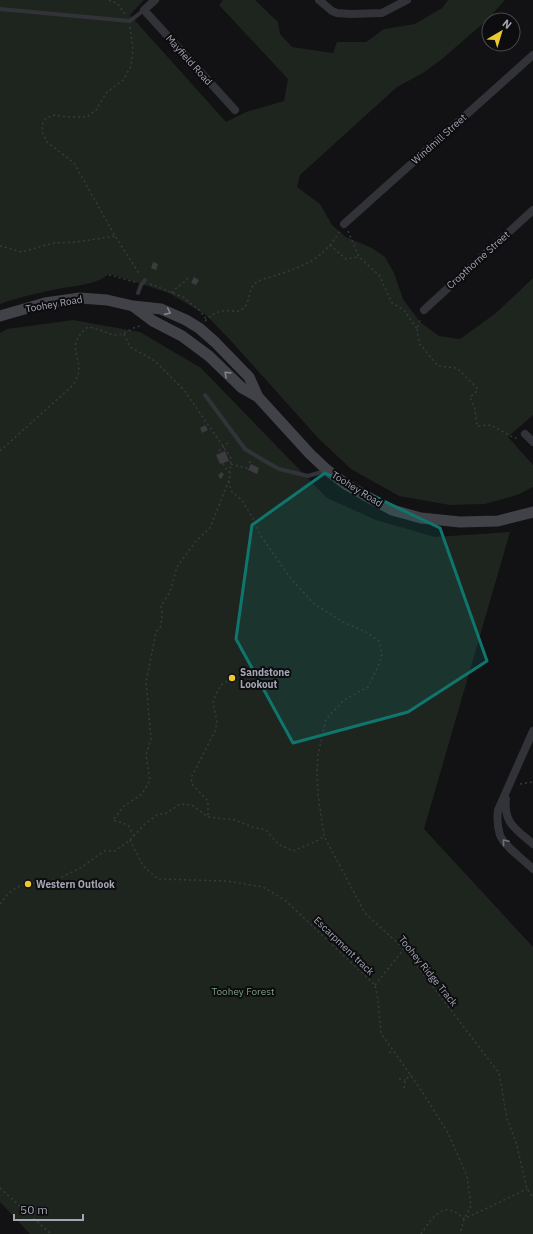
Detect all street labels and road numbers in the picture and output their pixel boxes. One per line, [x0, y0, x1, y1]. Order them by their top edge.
street label: Mayfield Road [163, 32, 215, 88]
street label: Windmill Street [409, 111, 469, 167]
street label: Cropthorne Street [444, 228, 513, 292]
street label: Toohey Road [24, 293, 84, 315]
street label: Toohey Road [329, 468, 385, 510]
street label: Escarpment track [311, 914, 377, 979]
street label: Toohey Ridge Track [396, 933, 461, 1009]

